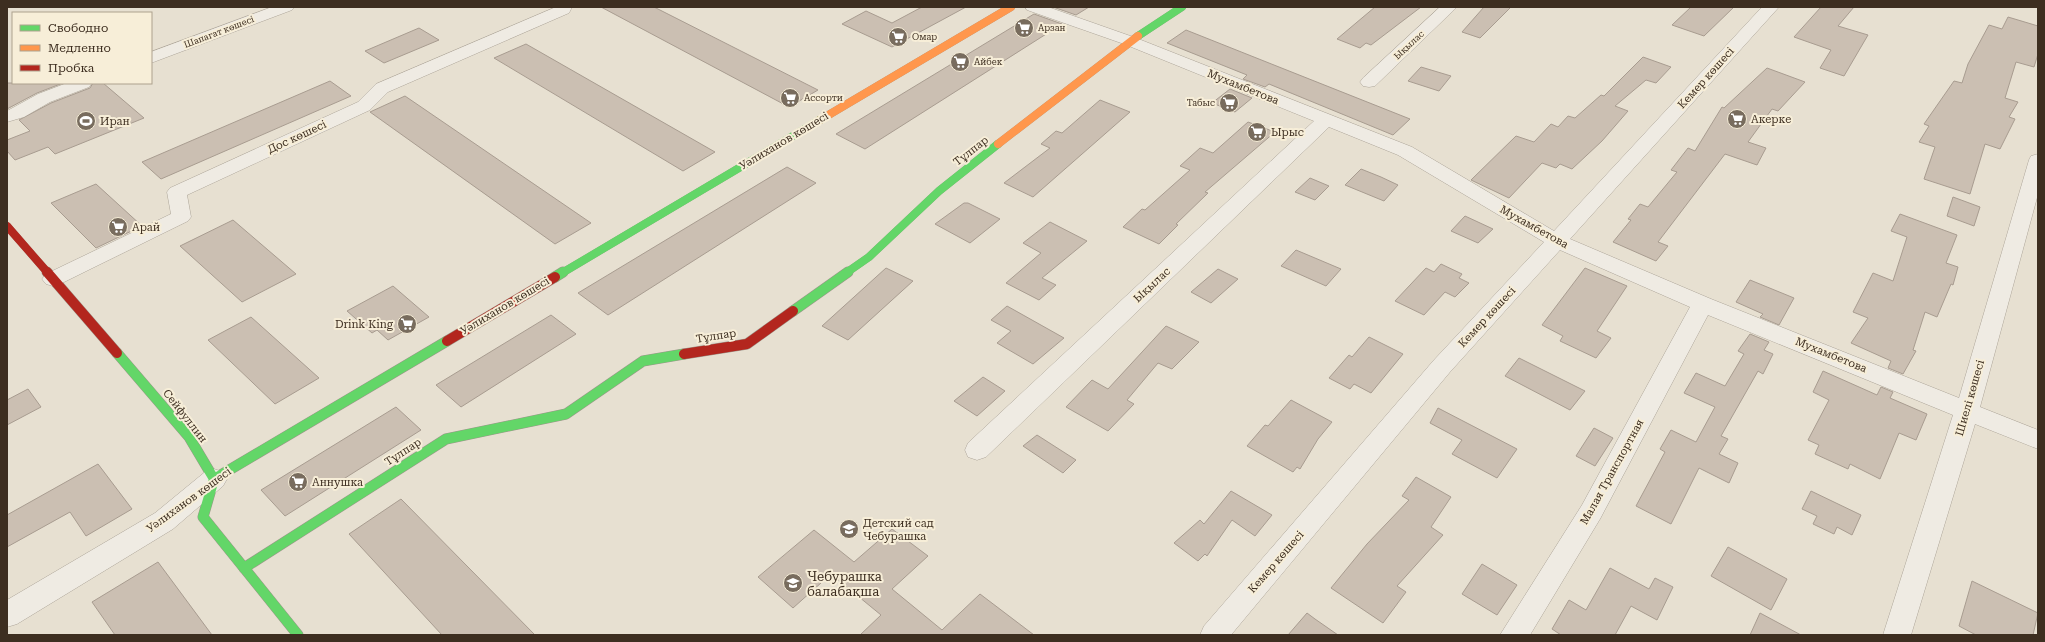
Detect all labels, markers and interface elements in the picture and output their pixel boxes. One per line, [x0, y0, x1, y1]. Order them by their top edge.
legend [12, 12, 152, 84]
street label: Шапагат көшесі [182, 14, 256, 50]
supermarket icon: Арзан [1013, 17, 1035, 39]
text: Свободно [48, 21, 108, 35]
place label: Арзан [1038, 23, 1066, 33]
supermarket icon: Омар [887, 26, 909, 48]
street label: Ықылас [1392, 29, 1426, 61]
place label: Омар [912, 32, 937, 42]
text: Медленно [48, 41, 111, 55]
street label: Кемер көшесі [1675, 44, 1737, 111]
supermarket icon: Айбек [949, 51, 971, 73]
place label: Айбек [974, 57, 1003, 67]
text: Пробка [48, 61, 95, 75]
street label: Мухамбетова [1205, 67, 1281, 107]
supermarket icon: Ассорти [779, 87, 801, 109]
supermarket icon: Табыс [1218, 92, 1240, 114]
place label: Ассорти [804, 93, 843, 103]
place label: Табыс [1187, 98, 1215, 108]
supermarket icon: Акерке [1726, 108, 1748, 130]
street label: Уәлиханов көшесі [737, 109, 831, 173]
sports icon: Иран [75, 110, 97, 132]
place label: Акерке [1751, 113, 1791, 126]
place label: Иран [100, 115, 130, 128]
street label: Дос көшесі [265, 117, 329, 156]
supermarket icon: Ырыс [1246, 121, 1268, 143]
place label: Ырыс [1271, 126, 1304, 139]
street label: Тұлпар [951, 133, 991, 169]
street label: Мухамбетова [1498, 203, 1570, 251]
supermarket icon: Арай [107, 216, 129, 238]
place label: Арай [132, 221, 160, 234]
street label: Ықылас [1131, 265, 1173, 305]
street label: Уәлиханов көшесі [458, 274, 552, 338]
street label: Кемер көшесі [1456, 284, 1519, 350]
supermarket icon: Drink King [396, 313, 418, 335]
place label: Drink King [335, 318, 394, 331]
street label: Тұлпар [695, 326, 737, 346]
street label: Мухамбетова [1793, 335, 1869, 375]
street label: Шиелі көшесі [1953, 358, 1987, 438]
street label: Сейфуллин [160, 387, 210, 445]
street label: Малая Транспортная [1578, 417, 1646, 527]
street label: Тұлпар [382, 435, 424, 469]
street label: Уәлиханов көшесі [144, 465, 234, 535]
supermarket icon: Аннушка [287, 471, 309, 493]
place label: Аннушка [312, 476, 363, 489]
place label: Детский сад Чебурашка [863, 517, 934, 543]
school or university icon: Детский сад Чебурашка [838, 518, 860, 540]
street label: Кемер көшесі [1246, 528, 1307, 596]
place label: Чебурашка балабақша [807, 569, 882, 599]
school or university icon: Чебурашка балабақша [782, 572, 804, 594]

